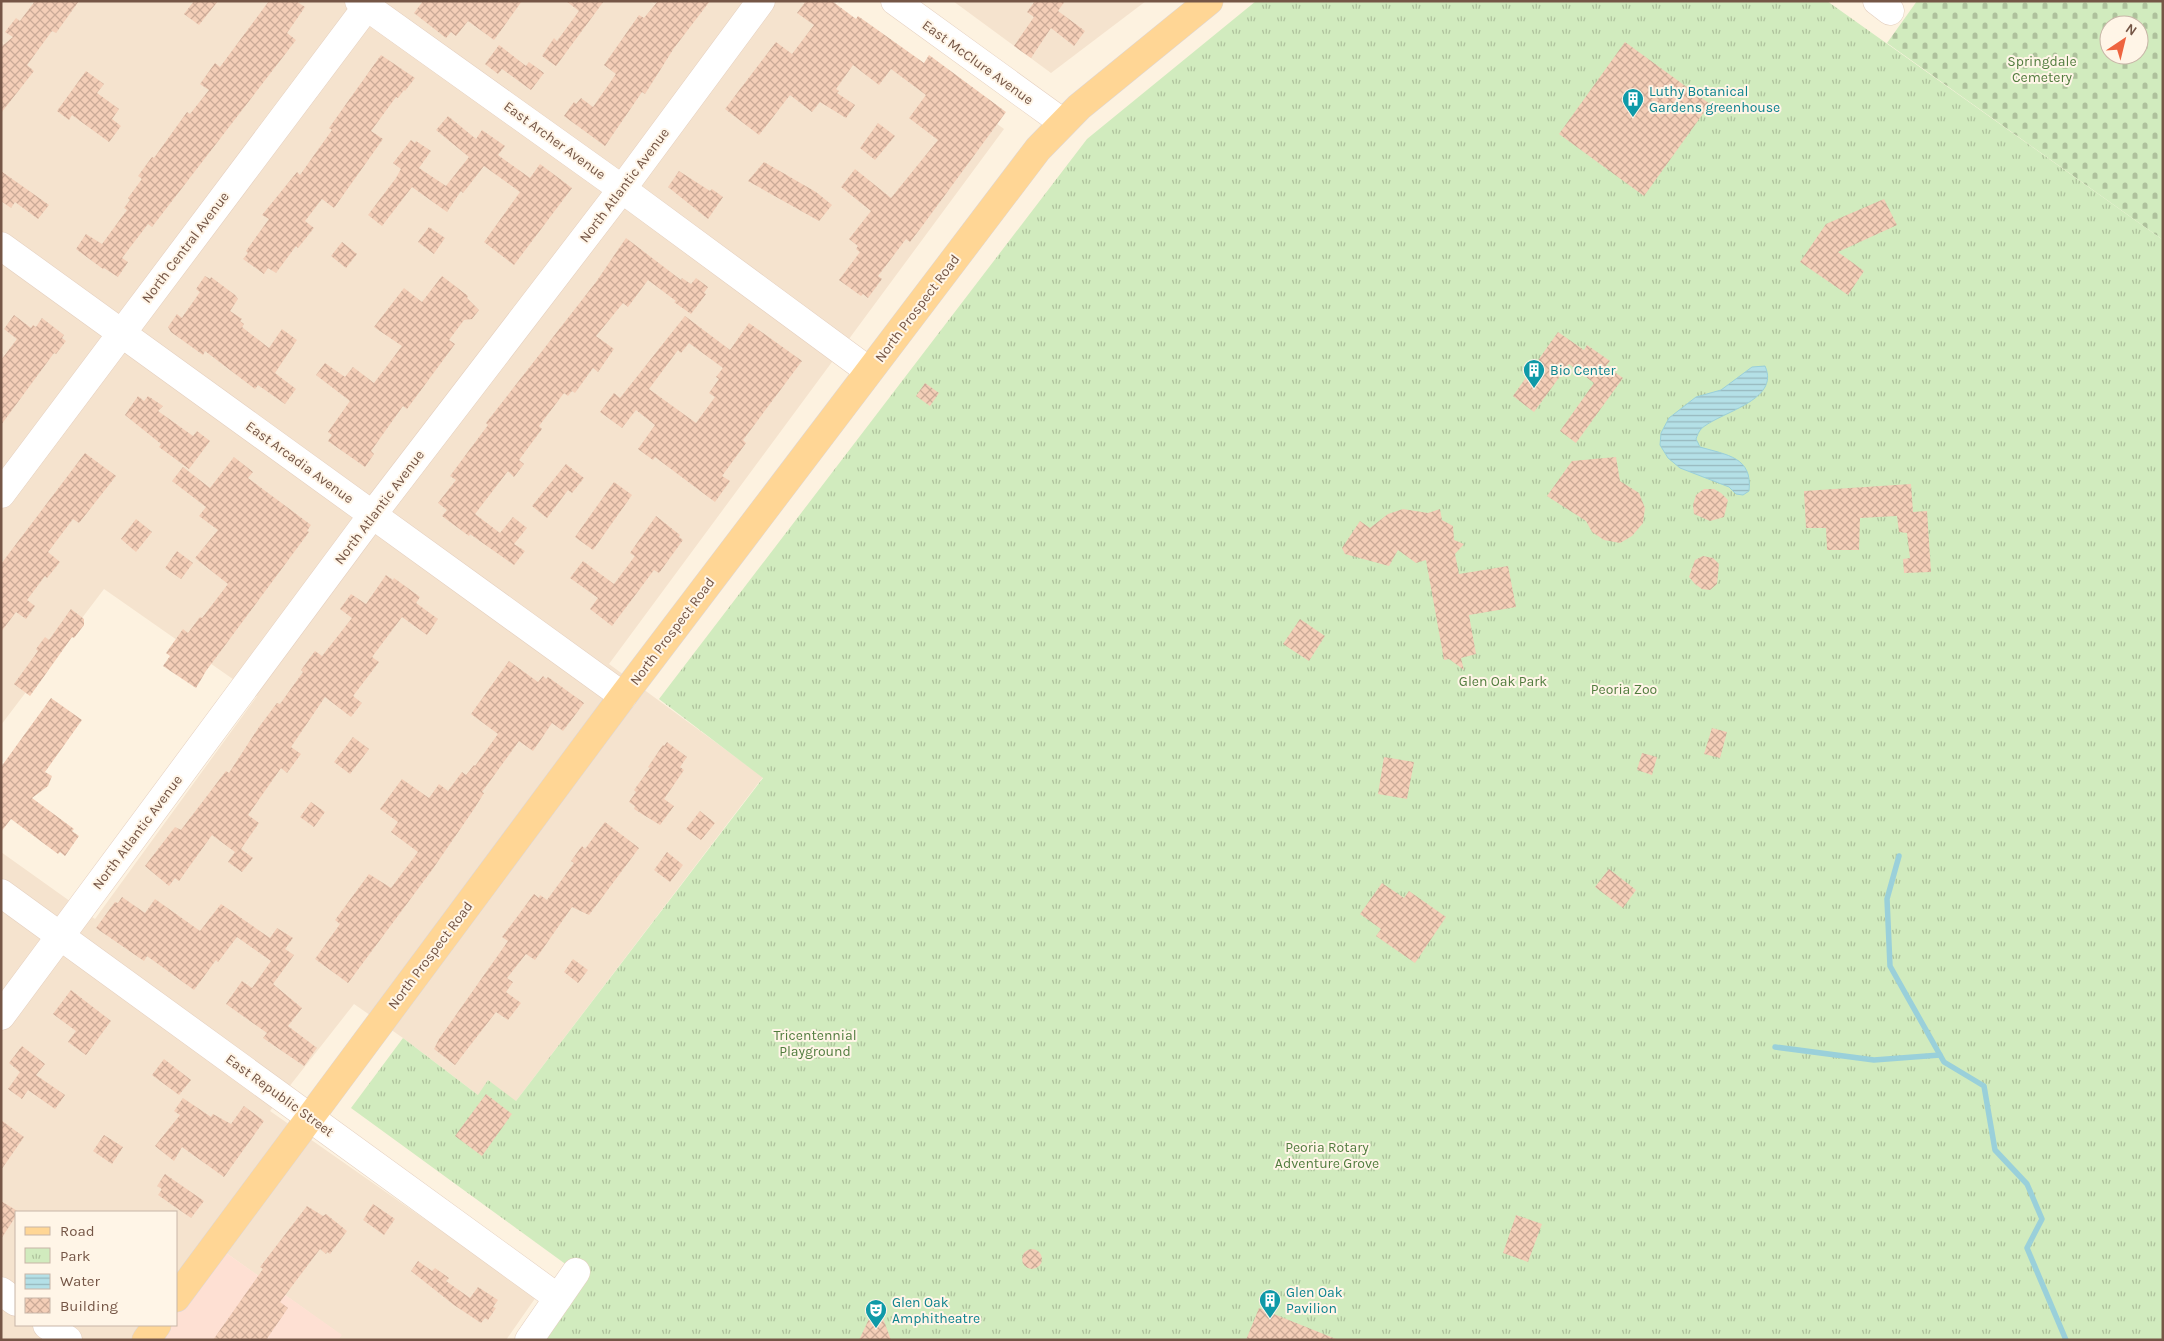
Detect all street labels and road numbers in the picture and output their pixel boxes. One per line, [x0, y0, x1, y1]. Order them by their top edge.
street label: East McClure Avenue [919, 16, 1037, 108]
street label: East Archer Avenue [500, 98, 609, 183]
street label: North Atlantic Avenue [576, 125, 673, 246]
street label: North Central Avenue [138, 188, 233, 306]
street label: North Prospect Road [871, 251, 963, 366]
street label: East Arcadia Avenue [242, 418, 357, 507]
street label: North Atlantic Avenue [331, 447, 428, 568]
street label: North Prospect Road [626, 574, 718, 689]
street label: North Atlantic Avenue [89, 772, 186, 893]
street label: North Prospect Road [384, 898, 476, 1013]
street label: East Republic Street [222, 1051, 337, 1140]

